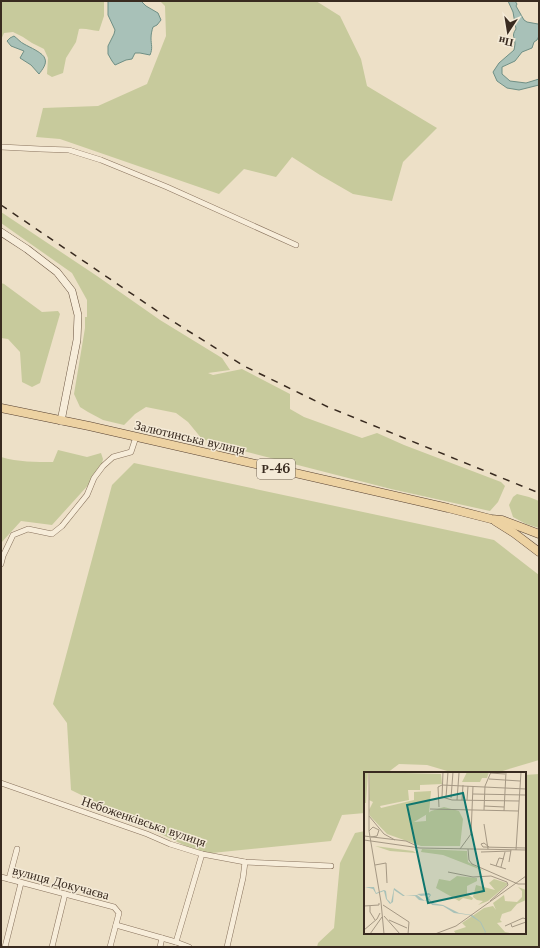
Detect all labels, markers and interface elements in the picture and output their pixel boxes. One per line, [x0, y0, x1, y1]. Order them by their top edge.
north arrow [488, 12, 528, 52]
text: Пн [497, 33, 515, 50]
street label: Залютинська вулиця [133, 416, 247, 459]
road number: Р-46 [257, 459, 295, 479]
inset map [364, 772, 526, 934]
street label: Небоженківська вулиця [79, 792, 208, 851]
street label: вулиця Докучаєва [11, 861, 111, 904]

